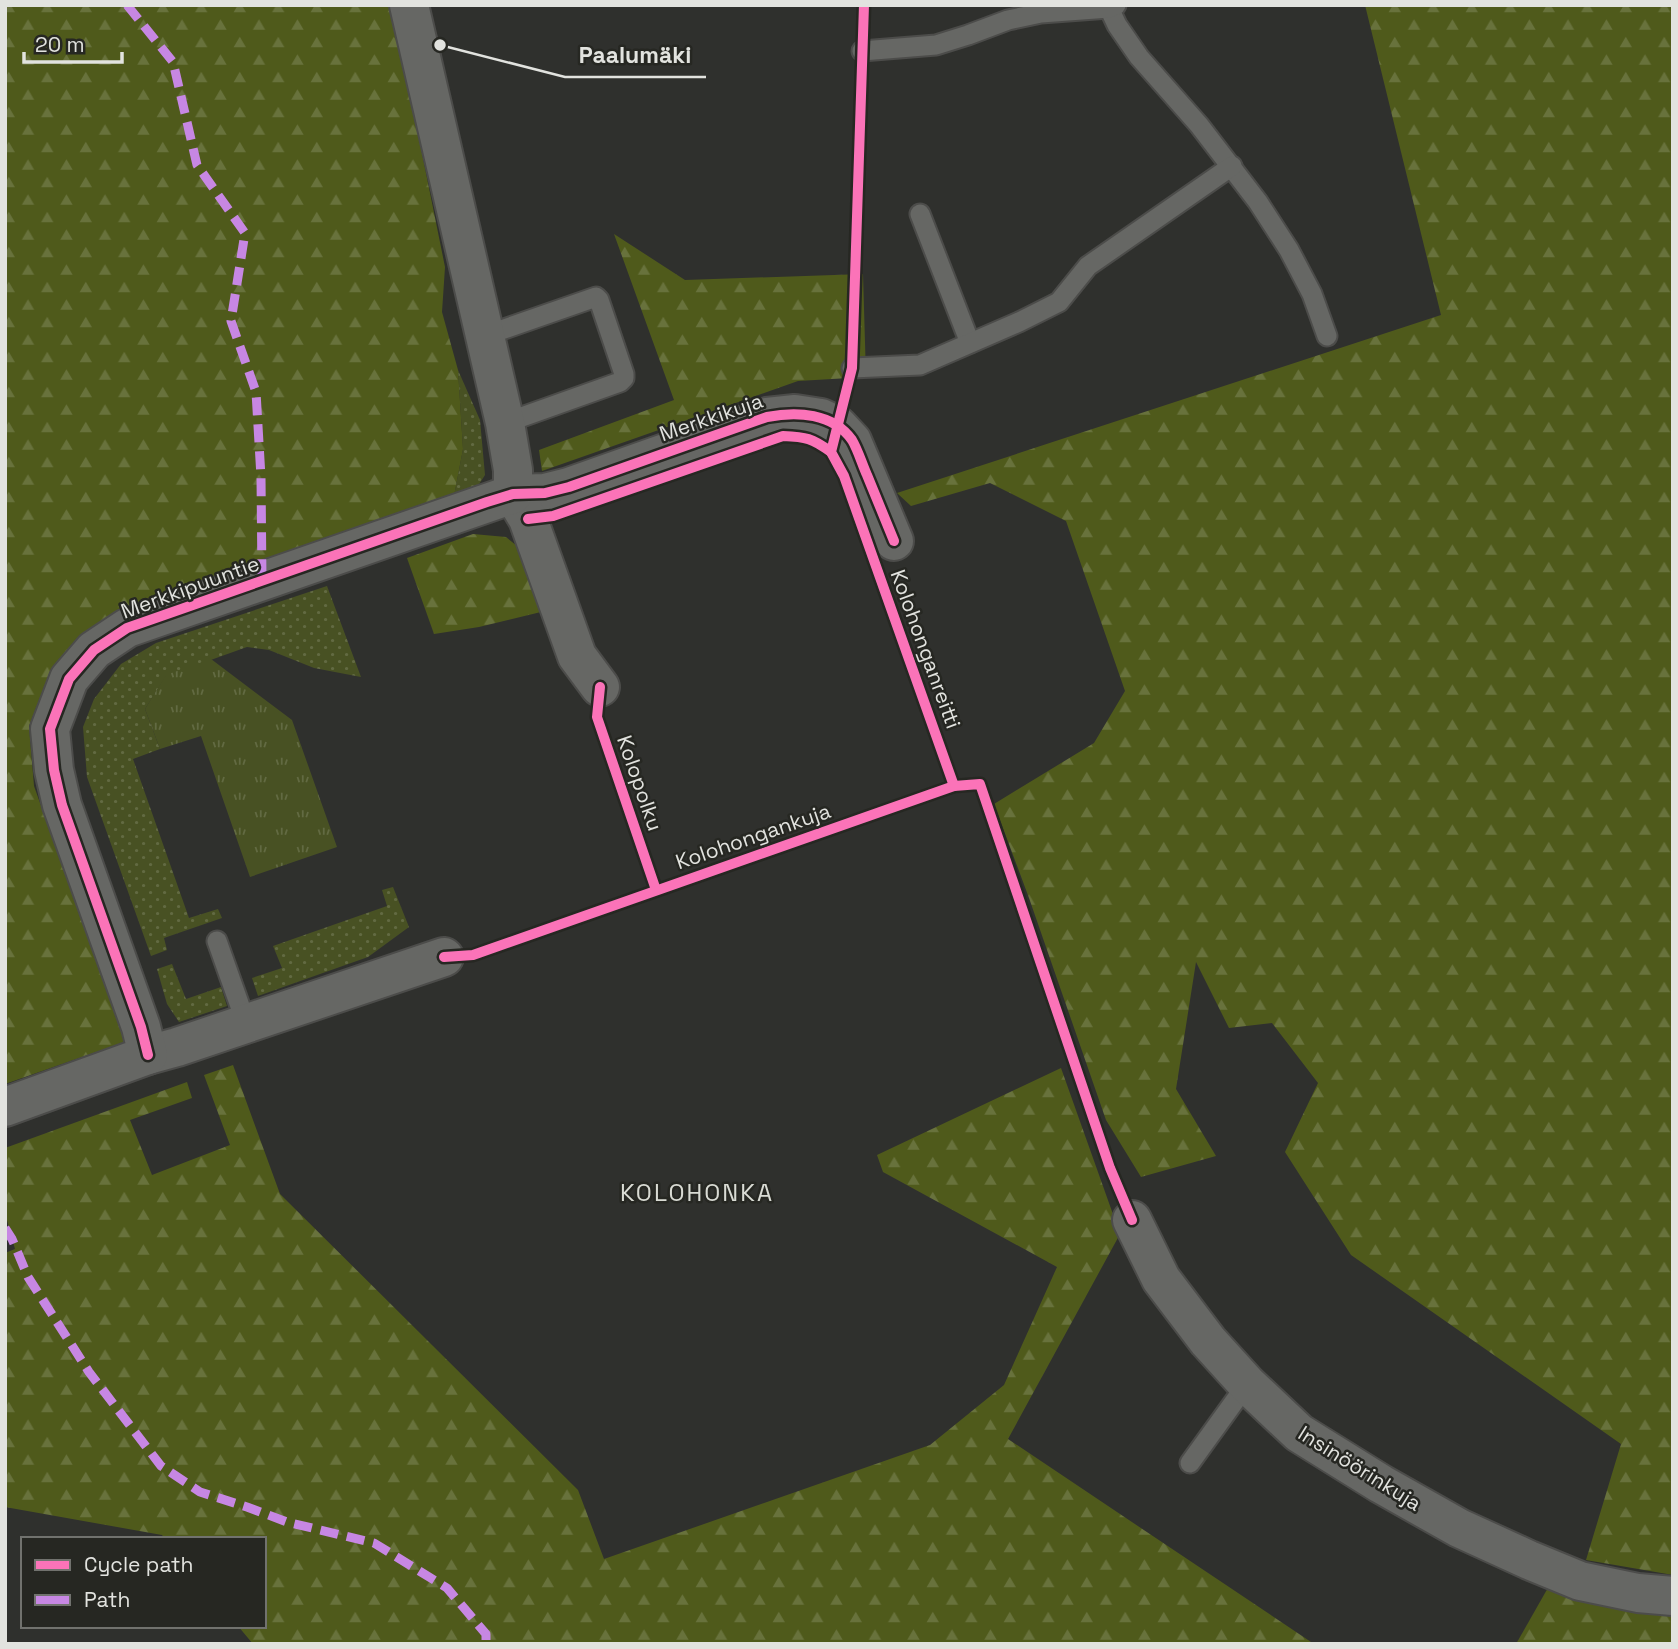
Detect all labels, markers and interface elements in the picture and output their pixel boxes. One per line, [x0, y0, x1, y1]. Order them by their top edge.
scale bar [24, 21, 122, 65]
text: 20 m [35, 31, 85, 58]
callout: Paalumäki [565, 33, 706, 77]
text: Paalumäki [579, 40, 691, 70]
street label: Merkkikuja [656, 387, 766, 447]
street label: Merkkipuuntie [117, 549, 263, 625]
street label: Kolohonganreitti [885, 566, 967, 732]
street label: Kolopolku [611, 732, 669, 834]
street label: Kolohongankuja [672, 797, 834, 875]
district label: KOLOHONKA [620, 1177, 774, 1208]
street label: Insinöörinkuja [1293, 1419, 1427, 1517]
legend [21, 1537, 266, 1628]
text: Cycle path [84, 1551, 193, 1578]
text: Path [84, 1586, 130, 1613]

